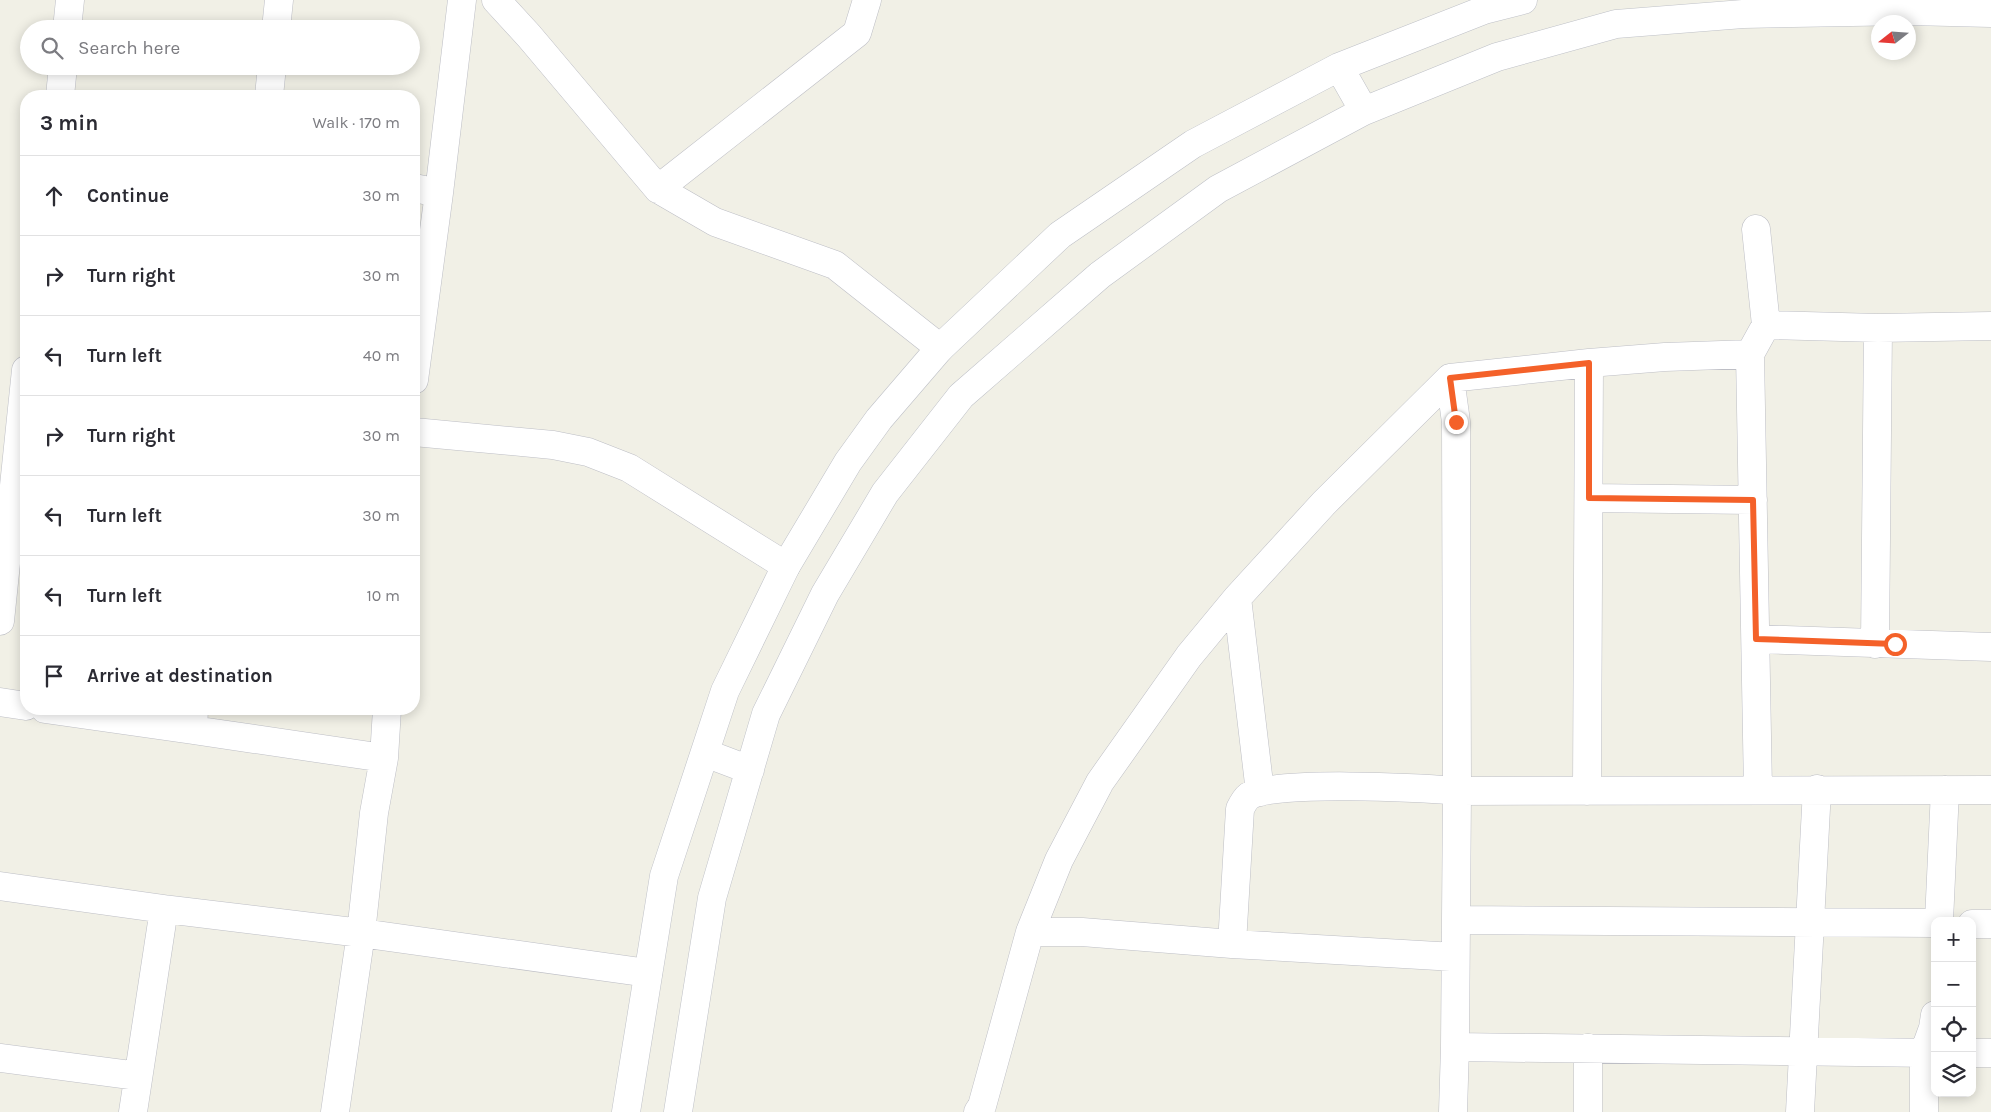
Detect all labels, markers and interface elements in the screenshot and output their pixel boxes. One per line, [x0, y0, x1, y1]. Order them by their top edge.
north arrow [1871, 15, 1916, 60]
search box [20, 20, 420, 75]
icon: search [38, 34, 66, 62]
text: Search here [78, 37, 180, 59]
text: 3 min [40, 111, 98, 135]
text: Walk · 170 m [312, 113, 400, 132]
icon: ahead [40, 182, 68, 210]
text: Continue [87, 185, 169, 207]
text: 30 m [362, 186, 400, 205]
icon: right [40, 262, 68, 290]
text: Turn right [87, 265, 176, 287]
text: 30 m [362, 266, 400, 285]
icon: left [40, 342, 68, 370]
text: Turn left [87, 345, 162, 367]
text: 40 m [363, 346, 400, 365]
route end [1445, 411, 1468, 434]
icon: right [40, 422, 68, 450]
text: Turn right [87, 425, 176, 447]
text: 30 m [362, 426, 400, 445]
icon: left [40, 502, 68, 530]
text: Turn left [87, 505, 162, 527]
text: 30 m [362, 506, 400, 525]
icon: left [40, 582, 68, 610]
text: Turn left [87, 585, 162, 607]
text: 10 m [366, 586, 400, 605]
route start [1884, 633, 1907, 656]
icon: arrive [40, 662, 68, 690]
text: Arrive at destination [87, 665, 273, 687]
map controls [1931, 917, 1976, 1097]
button: + [1931, 917, 1976, 962]
button: − [1931, 962, 1976, 1007]
button: locate [1931, 1007, 1976, 1052]
button: layers [1931, 1052, 1976, 1097]

